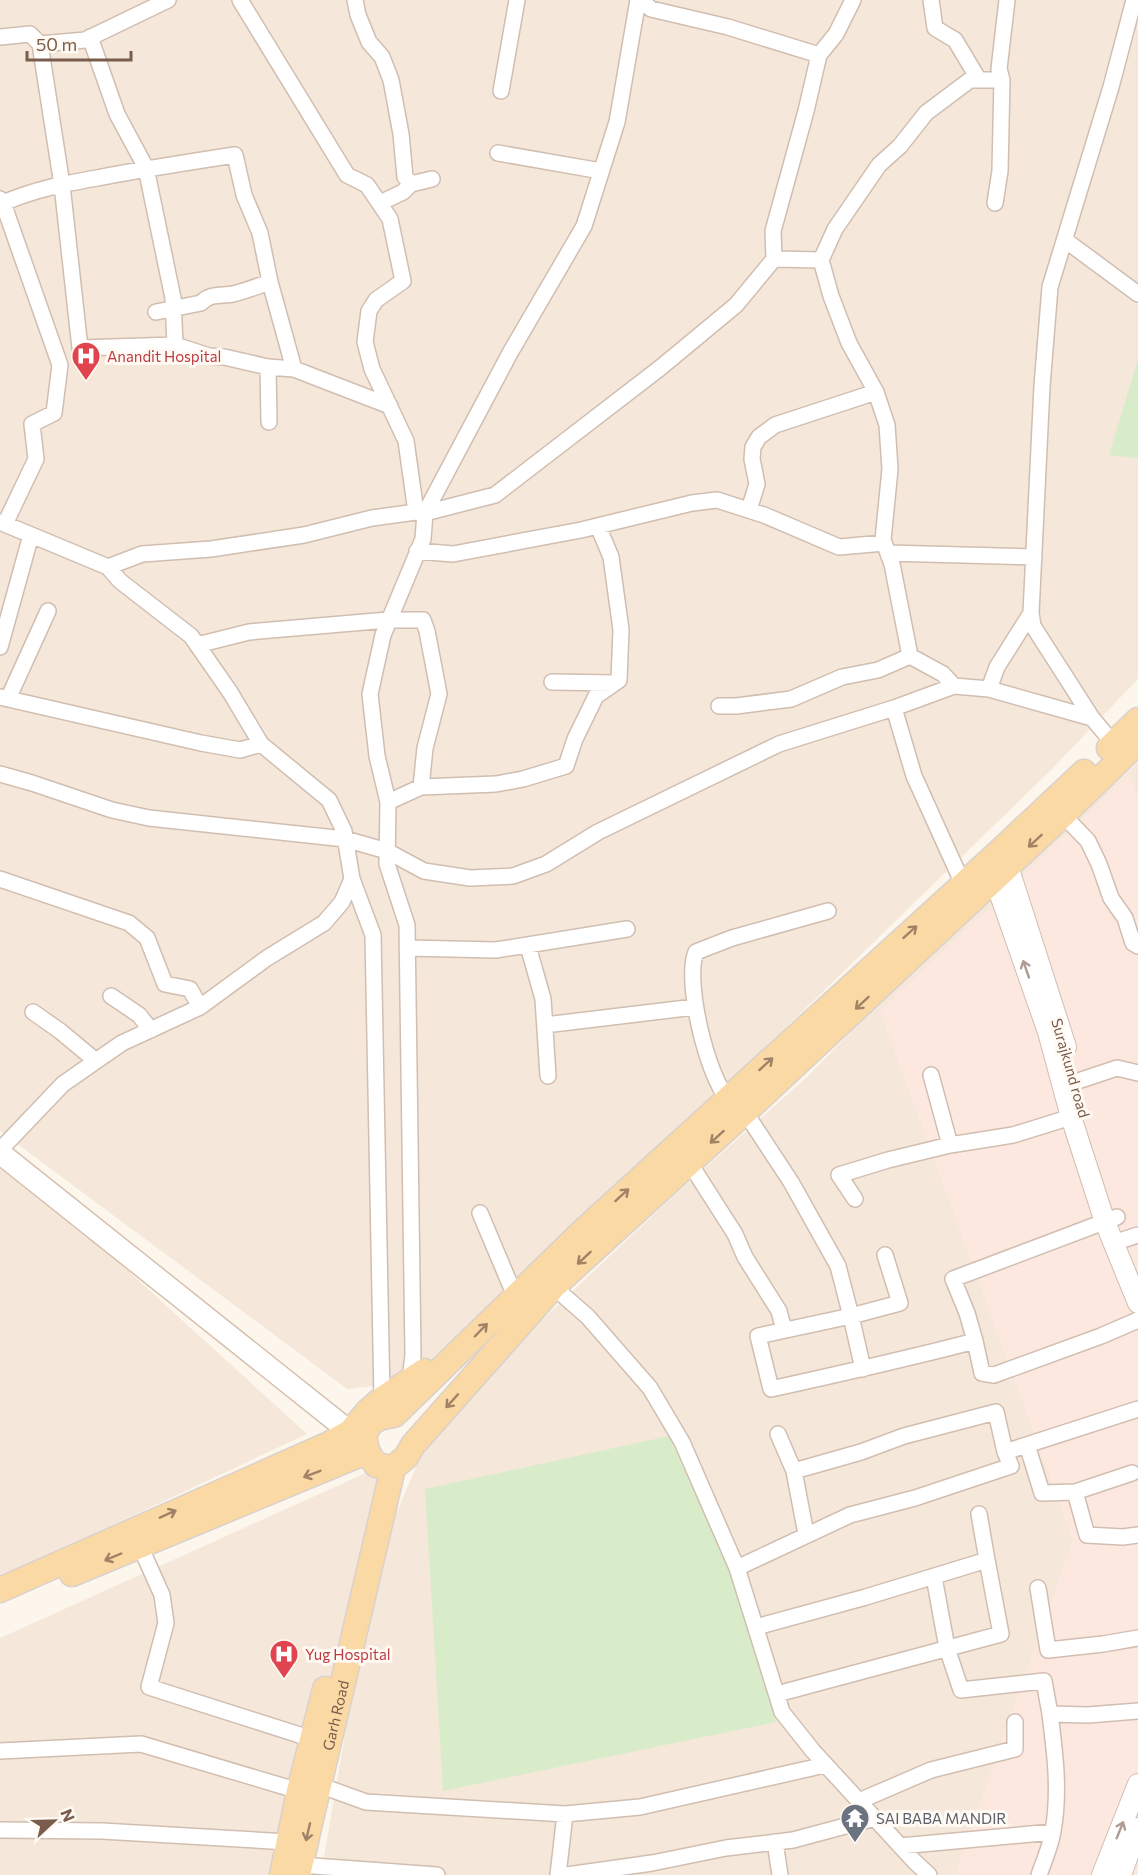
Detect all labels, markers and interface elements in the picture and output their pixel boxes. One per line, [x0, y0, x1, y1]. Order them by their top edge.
scale bar [27, 24, 130, 62]
text: 50 m [36, 33, 77, 55]
hospital icon: Anandit Hospital [70, 340, 102, 382]
place label: Anandit Hospital [107, 347, 221, 365]
one-way arrow [1028, 833, 1043, 848]
one-way arrow [902, 925, 917, 939]
one-way arrow [1020, 961, 1031, 979]
one-way arrow [855, 995, 870, 1010]
street label: Surajkund road [1048, 1016, 1094, 1120]
one-way arrow [758, 1057, 773, 1071]
one-way arrow [710, 1130, 725, 1144]
one-way arrow [614, 1188, 629, 1202]
one-way arrow [577, 1251, 592, 1265]
one-way arrow [474, 1322, 489, 1337]
one-way arrow [445, 1393, 459, 1408]
one-way arrow [303, 1469, 322, 1480]
one-way arrow [159, 1508, 177, 1519]
one-way arrow [104, 1552, 123, 1563]
hospital icon: Yug Hospital [268, 1638, 300, 1680]
place label: Yug Hospital [305, 1645, 391, 1663]
street label: Garh Road [318, 1678, 352, 1752]
north arrow [24, 1791, 84, 1851]
temple icon: SAI BABA MANDIR [839, 1802, 871, 1844]
text: N [57, 1806, 79, 1824]
place label: SAI BABA MANDIR [876, 1809, 1006, 1827]
one-way arrow [1115, 1821, 1126, 1839]
one-way arrow [301, 1822, 313, 1841]

